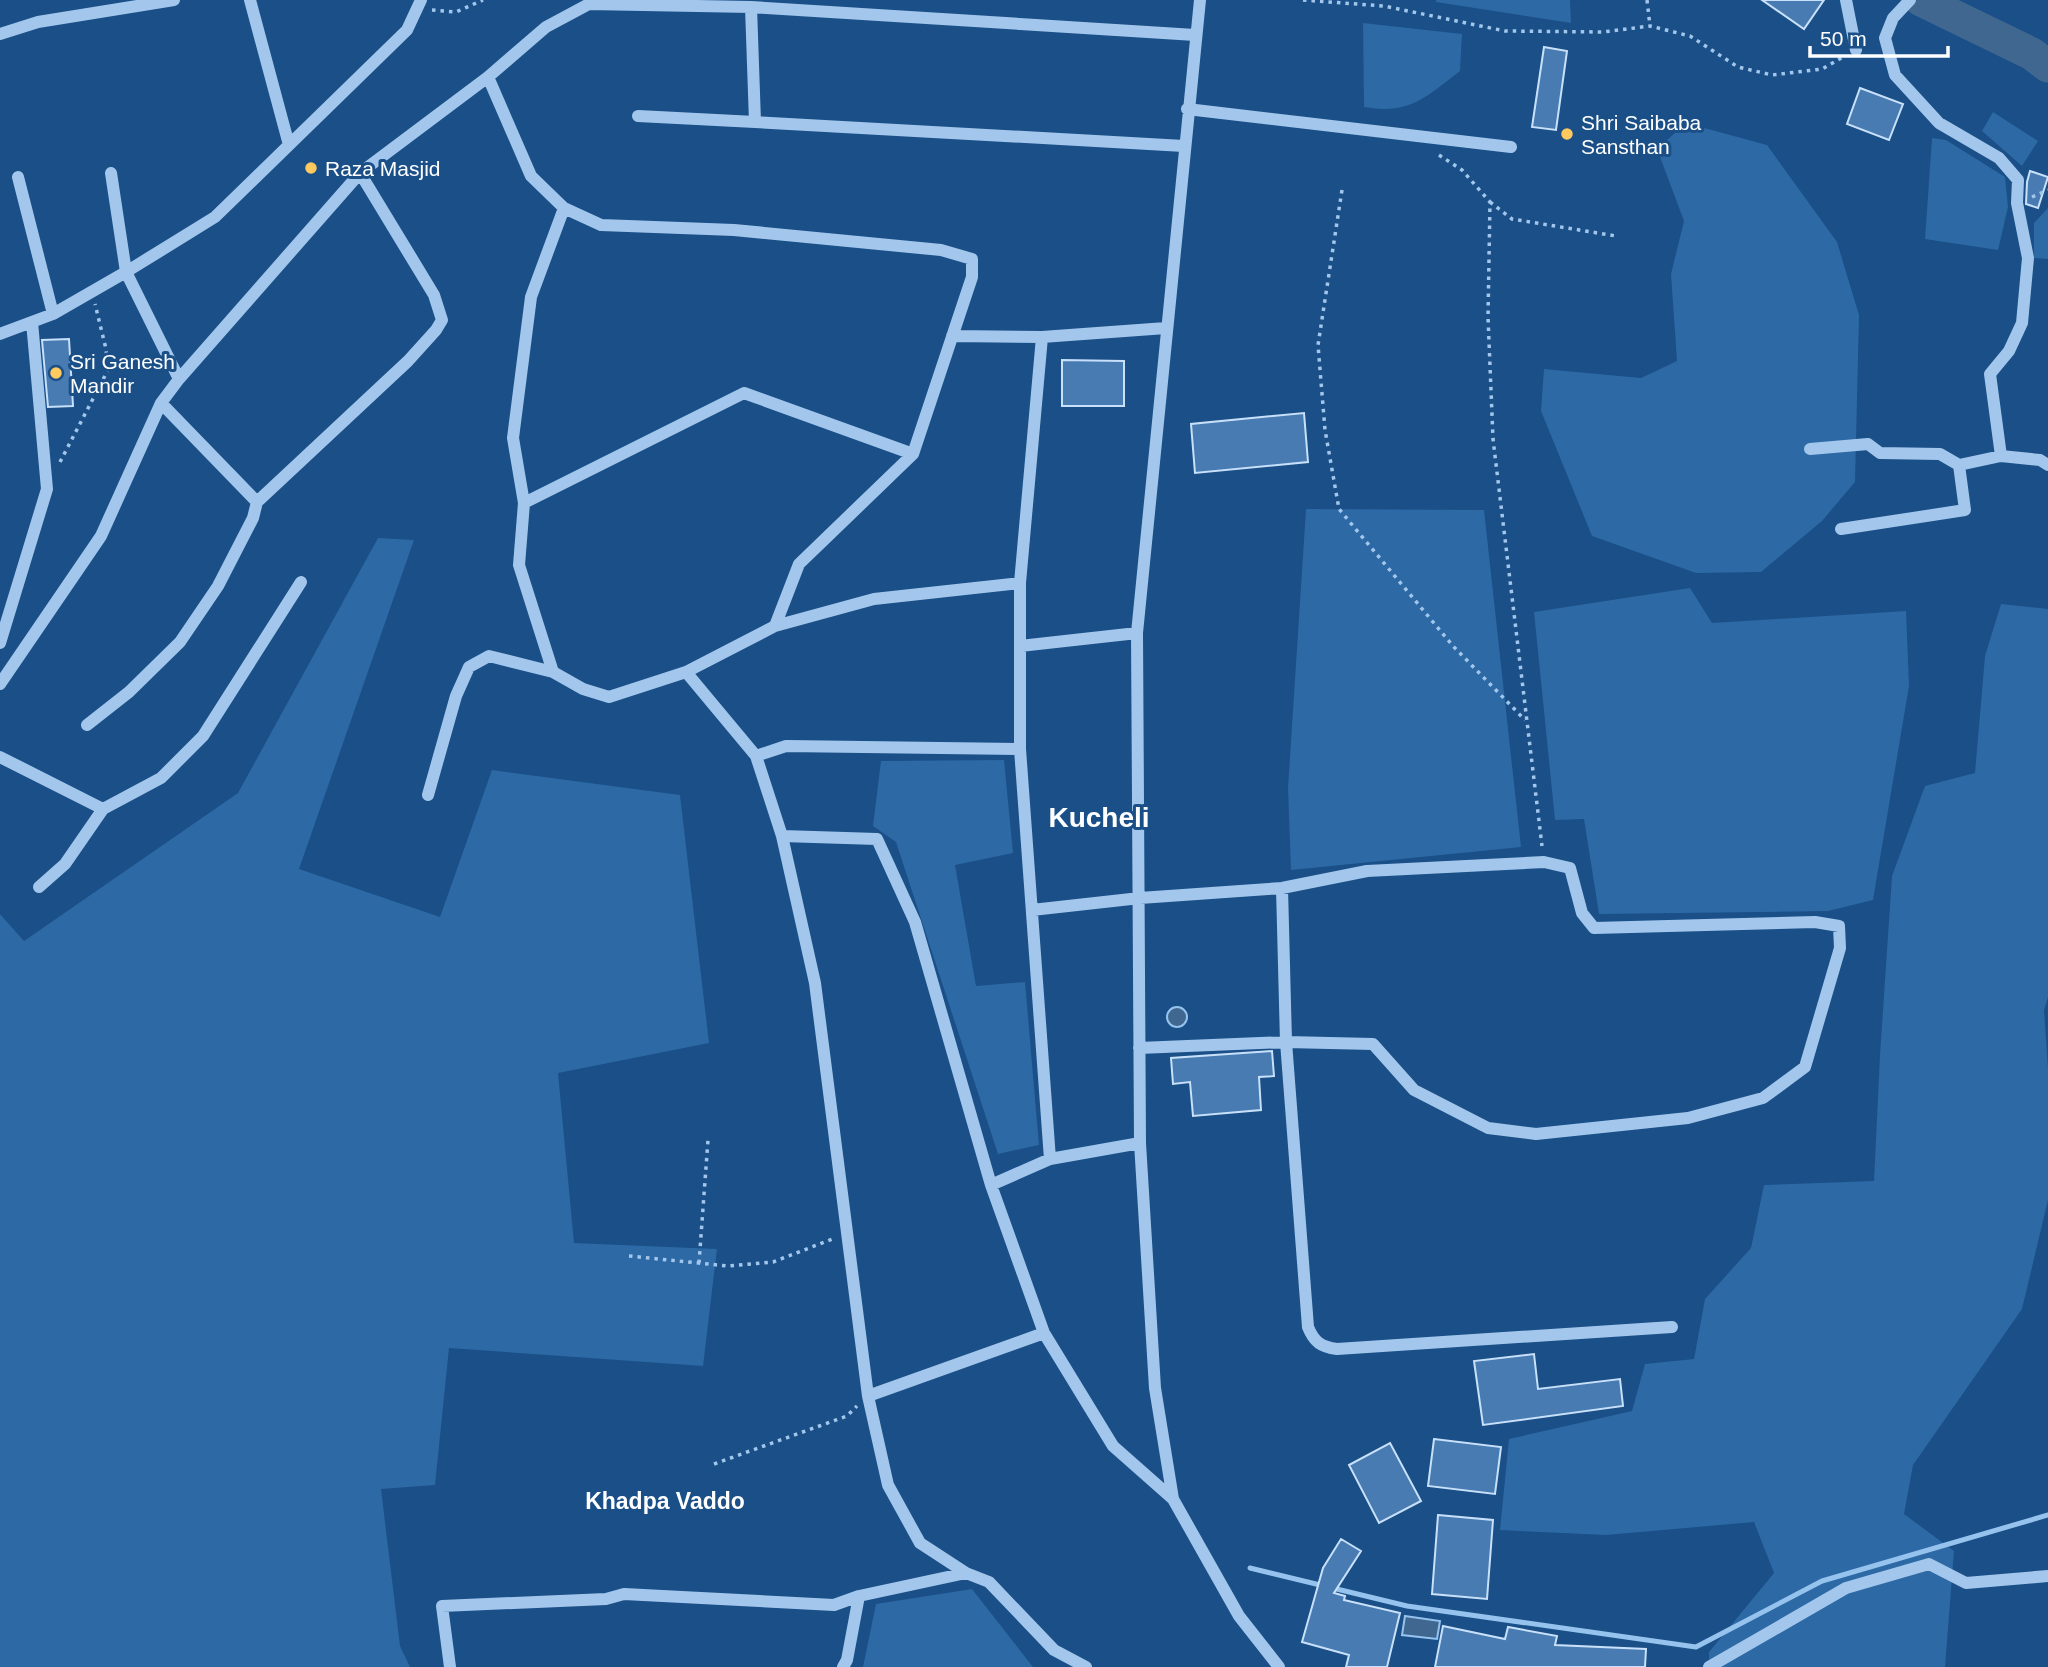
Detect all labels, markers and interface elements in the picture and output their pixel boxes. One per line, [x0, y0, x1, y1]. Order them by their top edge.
scale bar [1810, 14, 1948, 58]
text: 50 m [1820, 27, 1867, 50]
place label: Shri Saibaba Sansthan [1581, 111, 1702, 158]
marker: Shri Saibaba Sansthan [1559, 126, 1575, 142]
place label: Raza Masjid [325, 157, 441, 180]
marker: Raza Masjid [303, 160, 319, 176]
place label: Sri Ganesh Mandir [70, 350, 175, 397]
marker: Sri Ganesh Mandir [48, 365, 64, 381]
district label: Kucheli [1048, 802, 1150, 833]
district label: Khadpa Vaddo [585, 1488, 745, 1514]

